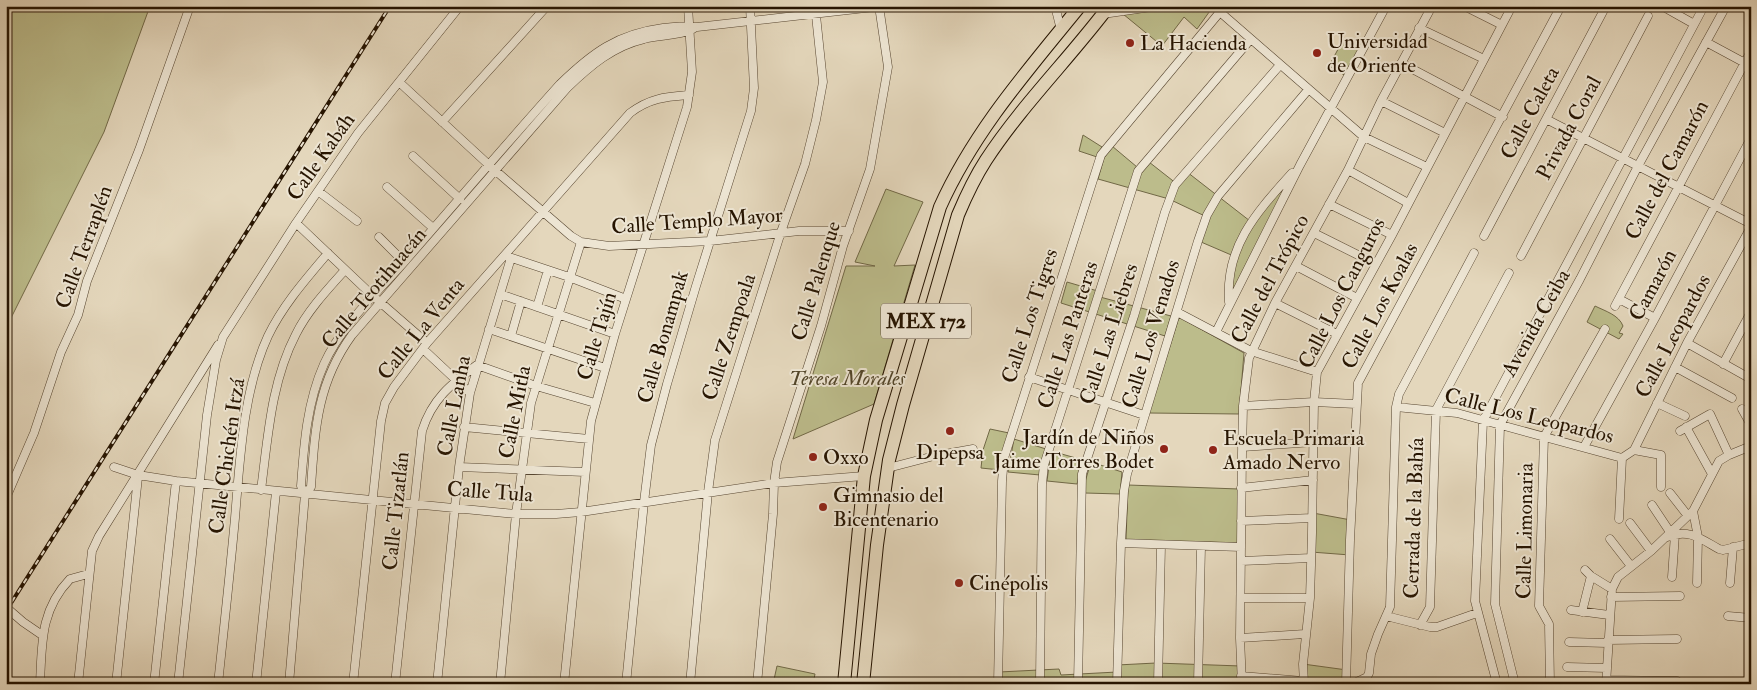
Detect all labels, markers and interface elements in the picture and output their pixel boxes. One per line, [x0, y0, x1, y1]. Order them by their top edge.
place label: Universidad de Oriente [1327, 28, 1429, 79]
place label: La Hacienda [1140, 30, 1247, 57]
marker: La Hacienda [1124, 37, 1136, 49]
marker: Universidad de Oriente [1311, 47, 1323, 59]
street label: Calle Caleta [1494, 62, 1566, 164]
street label: Privada Coral [1530, 71, 1608, 185]
street label: Calle del Camarón [1619, 95, 1715, 244]
street label: Calle Kabáh [281, 108, 361, 206]
street label: Calle Terraplén [49, 182, 119, 312]
street label: Calle Templo Mayor [610, 202, 784, 240]
street label: Calle del Trópico [1225, 210, 1315, 348]
street label: Calle Los Canguros [1292, 213, 1392, 373]
street label: Calle Palenque [785, 218, 847, 344]
street label: Calle Teotihuacán [315, 222, 433, 354]
street label: Calle Los Koalas [1335, 238, 1425, 374]
street label: Camarón [1623, 244, 1683, 326]
street label: Calle Los Tigres [996, 245, 1064, 387]
street label: Calle Los Venados [1116, 256, 1186, 412]
street label: Calle Las Panteras [1031, 258, 1105, 412]
street label: Calle Las Liebres [1073, 260, 1145, 408]
street label: Avenida Ceiba [1495, 264, 1577, 382]
street label: Calle Bonampak [631, 268, 695, 406]
street label: Calle Leopardos [1629, 269, 1717, 403]
street label: Calle Zempoala [696, 270, 762, 404]
street label: Calle La Venta [371, 272, 471, 386]
street label: Calle Tajín [571, 288, 623, 383]
road number: MEX 172 [881, 304, 971, 338]
street label: Calle Lanha [431, 353, 477, 459]
street label: Calle Mitla [493, 363, 537, 461]
park label: Teresa Morales [789, 365, 906, 392]
street label: Calle Chichén Itzá [203, 376, 251, 536]
street label: Calle Los Leopardos [1442, 382, 1616, 450]
place label: Jardín de Niños Jaime Torres Bodet [993, 424, 1154, 475]
marker: Dipepsa [944, 425, 956, 437]
place label: Escuela Primaria Amado Nervo [1222, 425, 1365, 476]
street label: Cerrada de la Bahía [1398, 437, 1430, 599]
place label: Dipepsa [916, 439, 985, 466]
marker: Jardín de Niños Jaime Torres Bodet [1158, 443, 1170, 455]
place label: Oxxo [823, 444, 869, 471]
marker: Escuela Primaria Amado Nervo [1207, 444, 1219, 456]
street label: Calle Tizatlán [376, 450, 416, 572]
marker: Oxxo [807, 451, 819, 463]
street label: Calle Limonaria [1510, 462, 1540, 599]
street label: Calle Tula [446, 476, 534, 508]
place label: Gimnasio del Bicentenario [833, 482, 944, 533]
marker: Gimnasio del Bicentenario [817, 501, 829, 513]
place label: Cinépolis [969, 570, 1048, 597]
marker: Cinépolis [953, 577, 965, 589]

